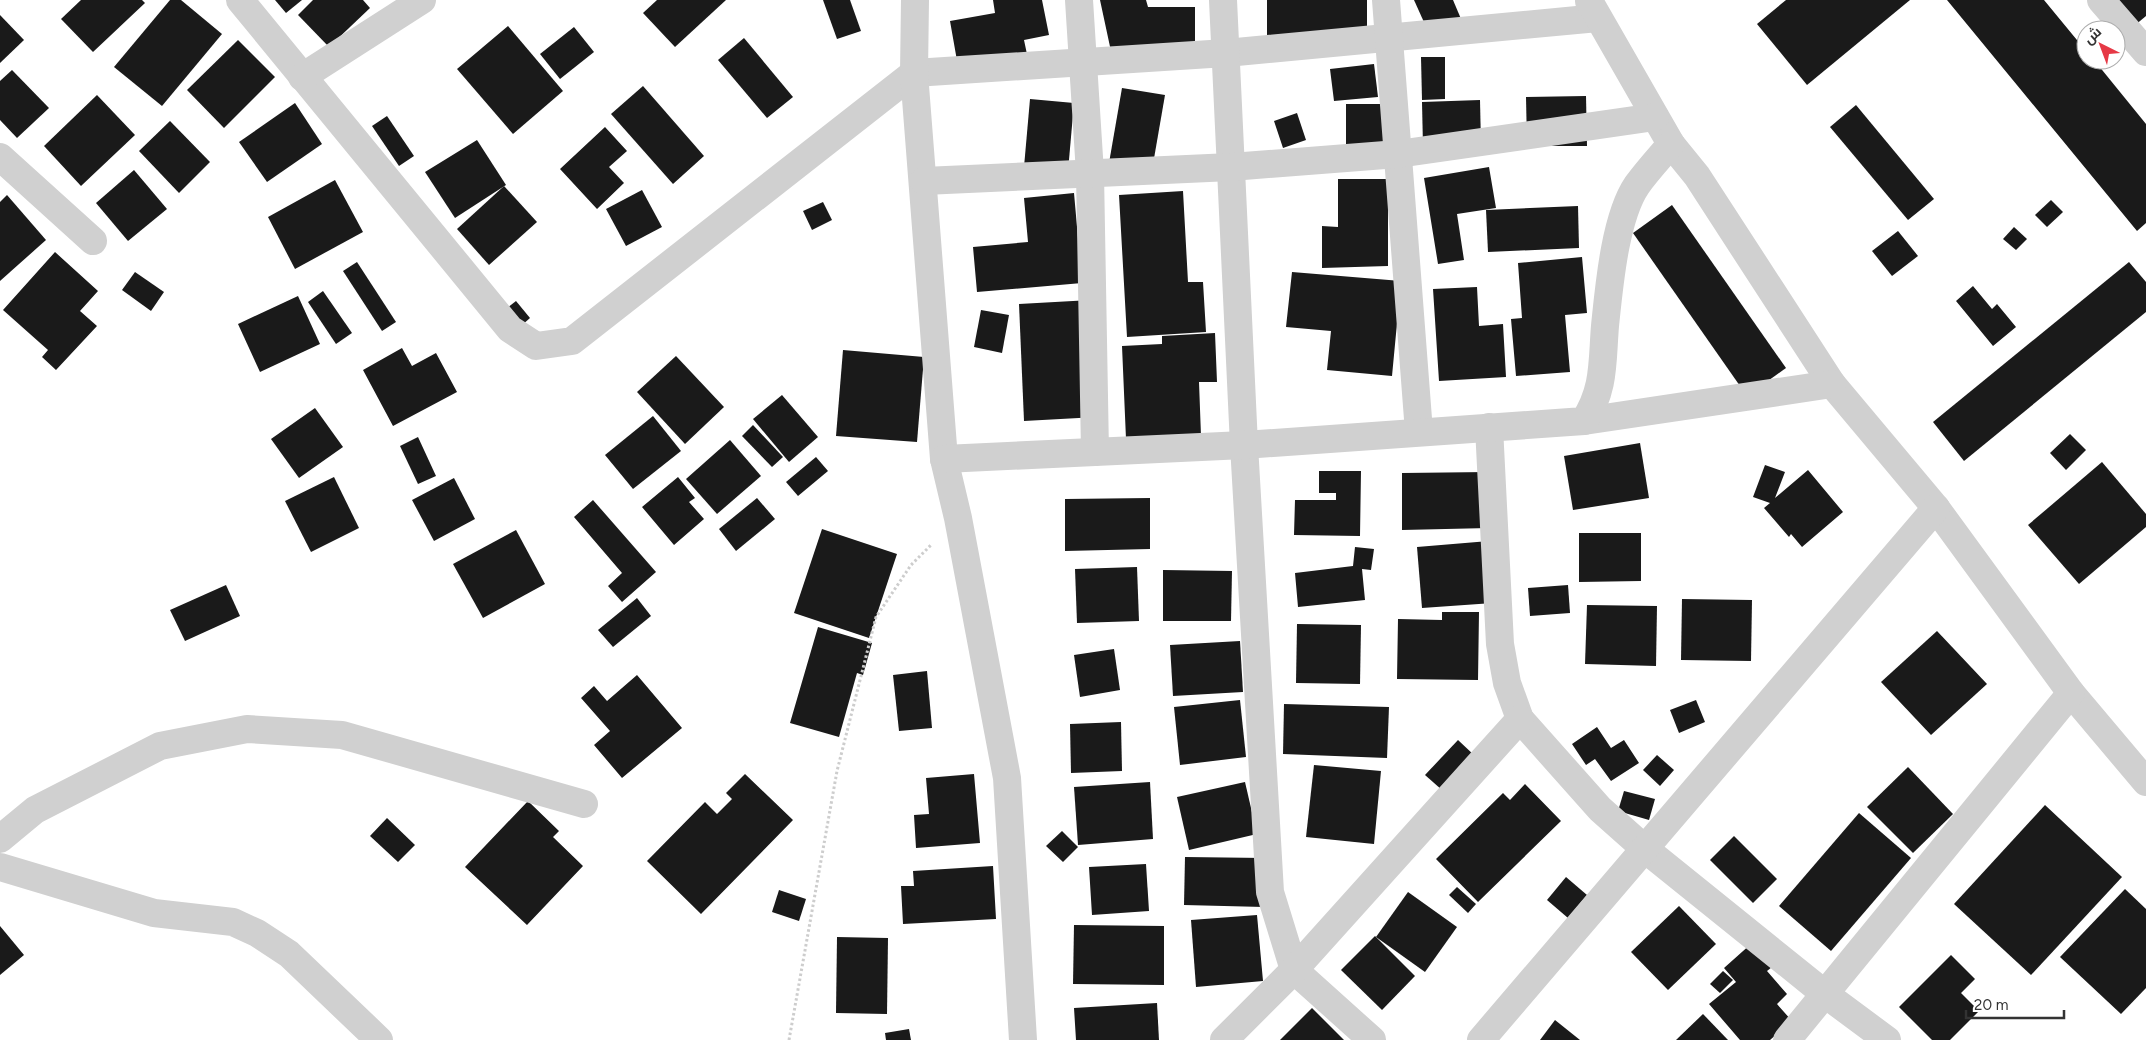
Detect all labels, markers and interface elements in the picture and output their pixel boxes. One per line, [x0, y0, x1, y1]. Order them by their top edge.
north arrow [2076, 20, 2126, 70]
text: ش [2080, 23, 2105, 48]
scale bar [1966, 988, 2064, 1020]
text: 20 m [1974, 996, 2008, 1014]

